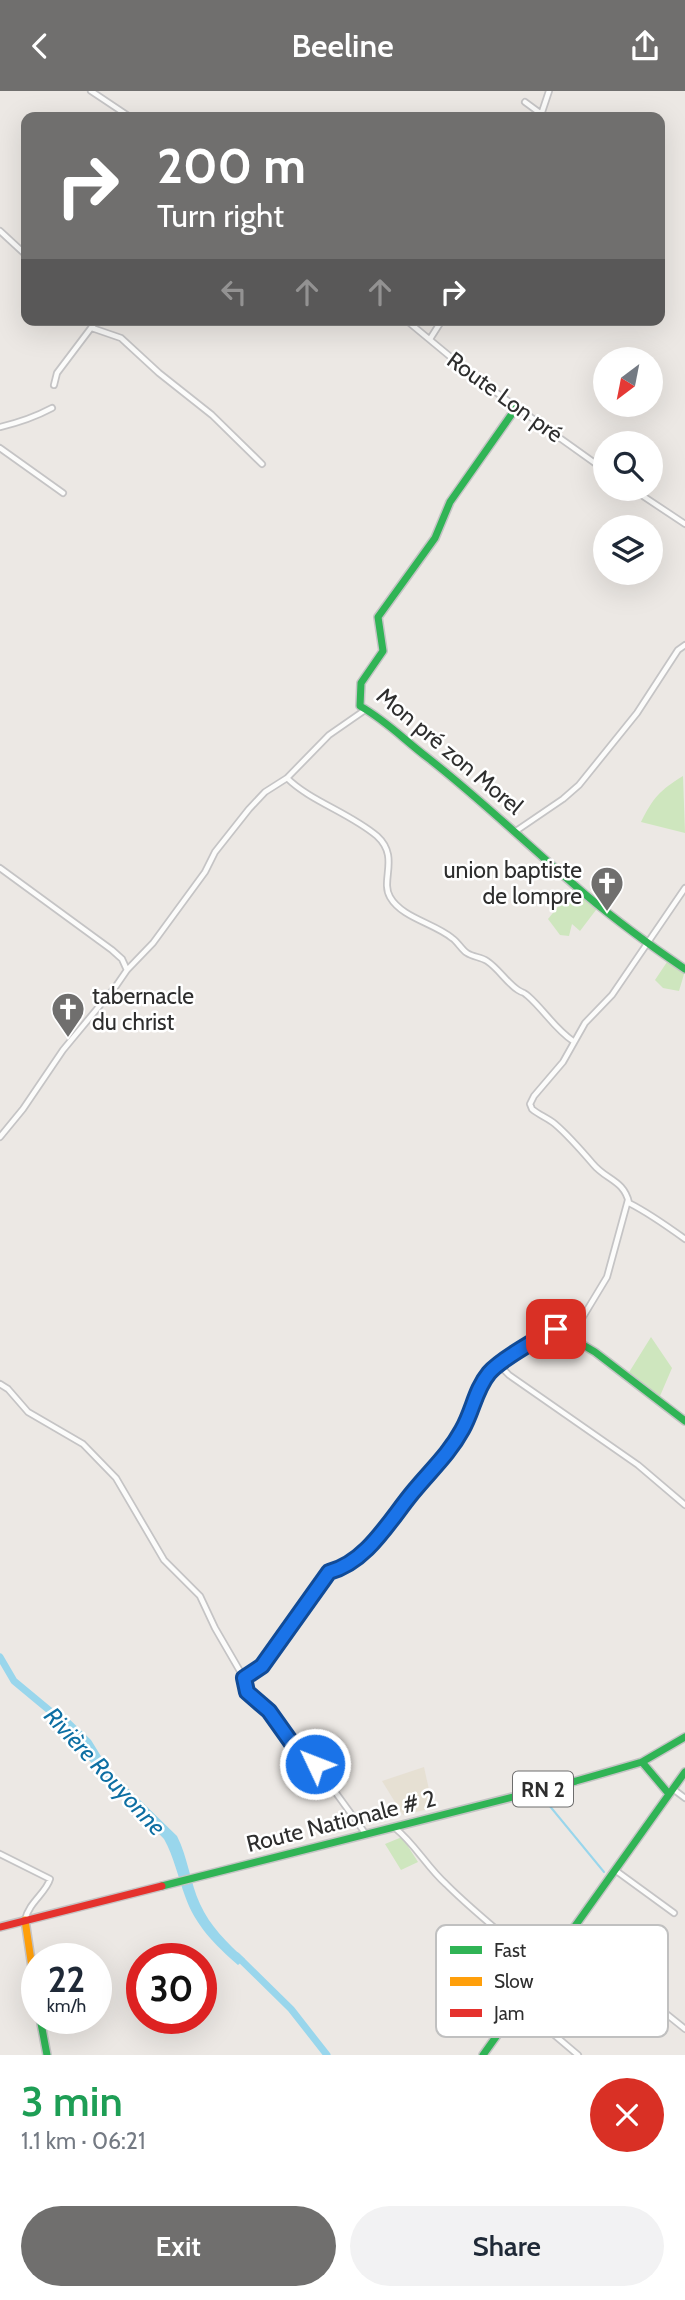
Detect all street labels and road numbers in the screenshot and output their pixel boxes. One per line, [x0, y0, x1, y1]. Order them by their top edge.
street label: Route Lon pré [442, 346, 569, 449]
street label: Mon pré zon Morel [371, 682, 529, 821]
road number: RN 2 [513, 1771, 573, 1807]
street label: Route Nationale # 2 [243, 1784, 439, 1858]

